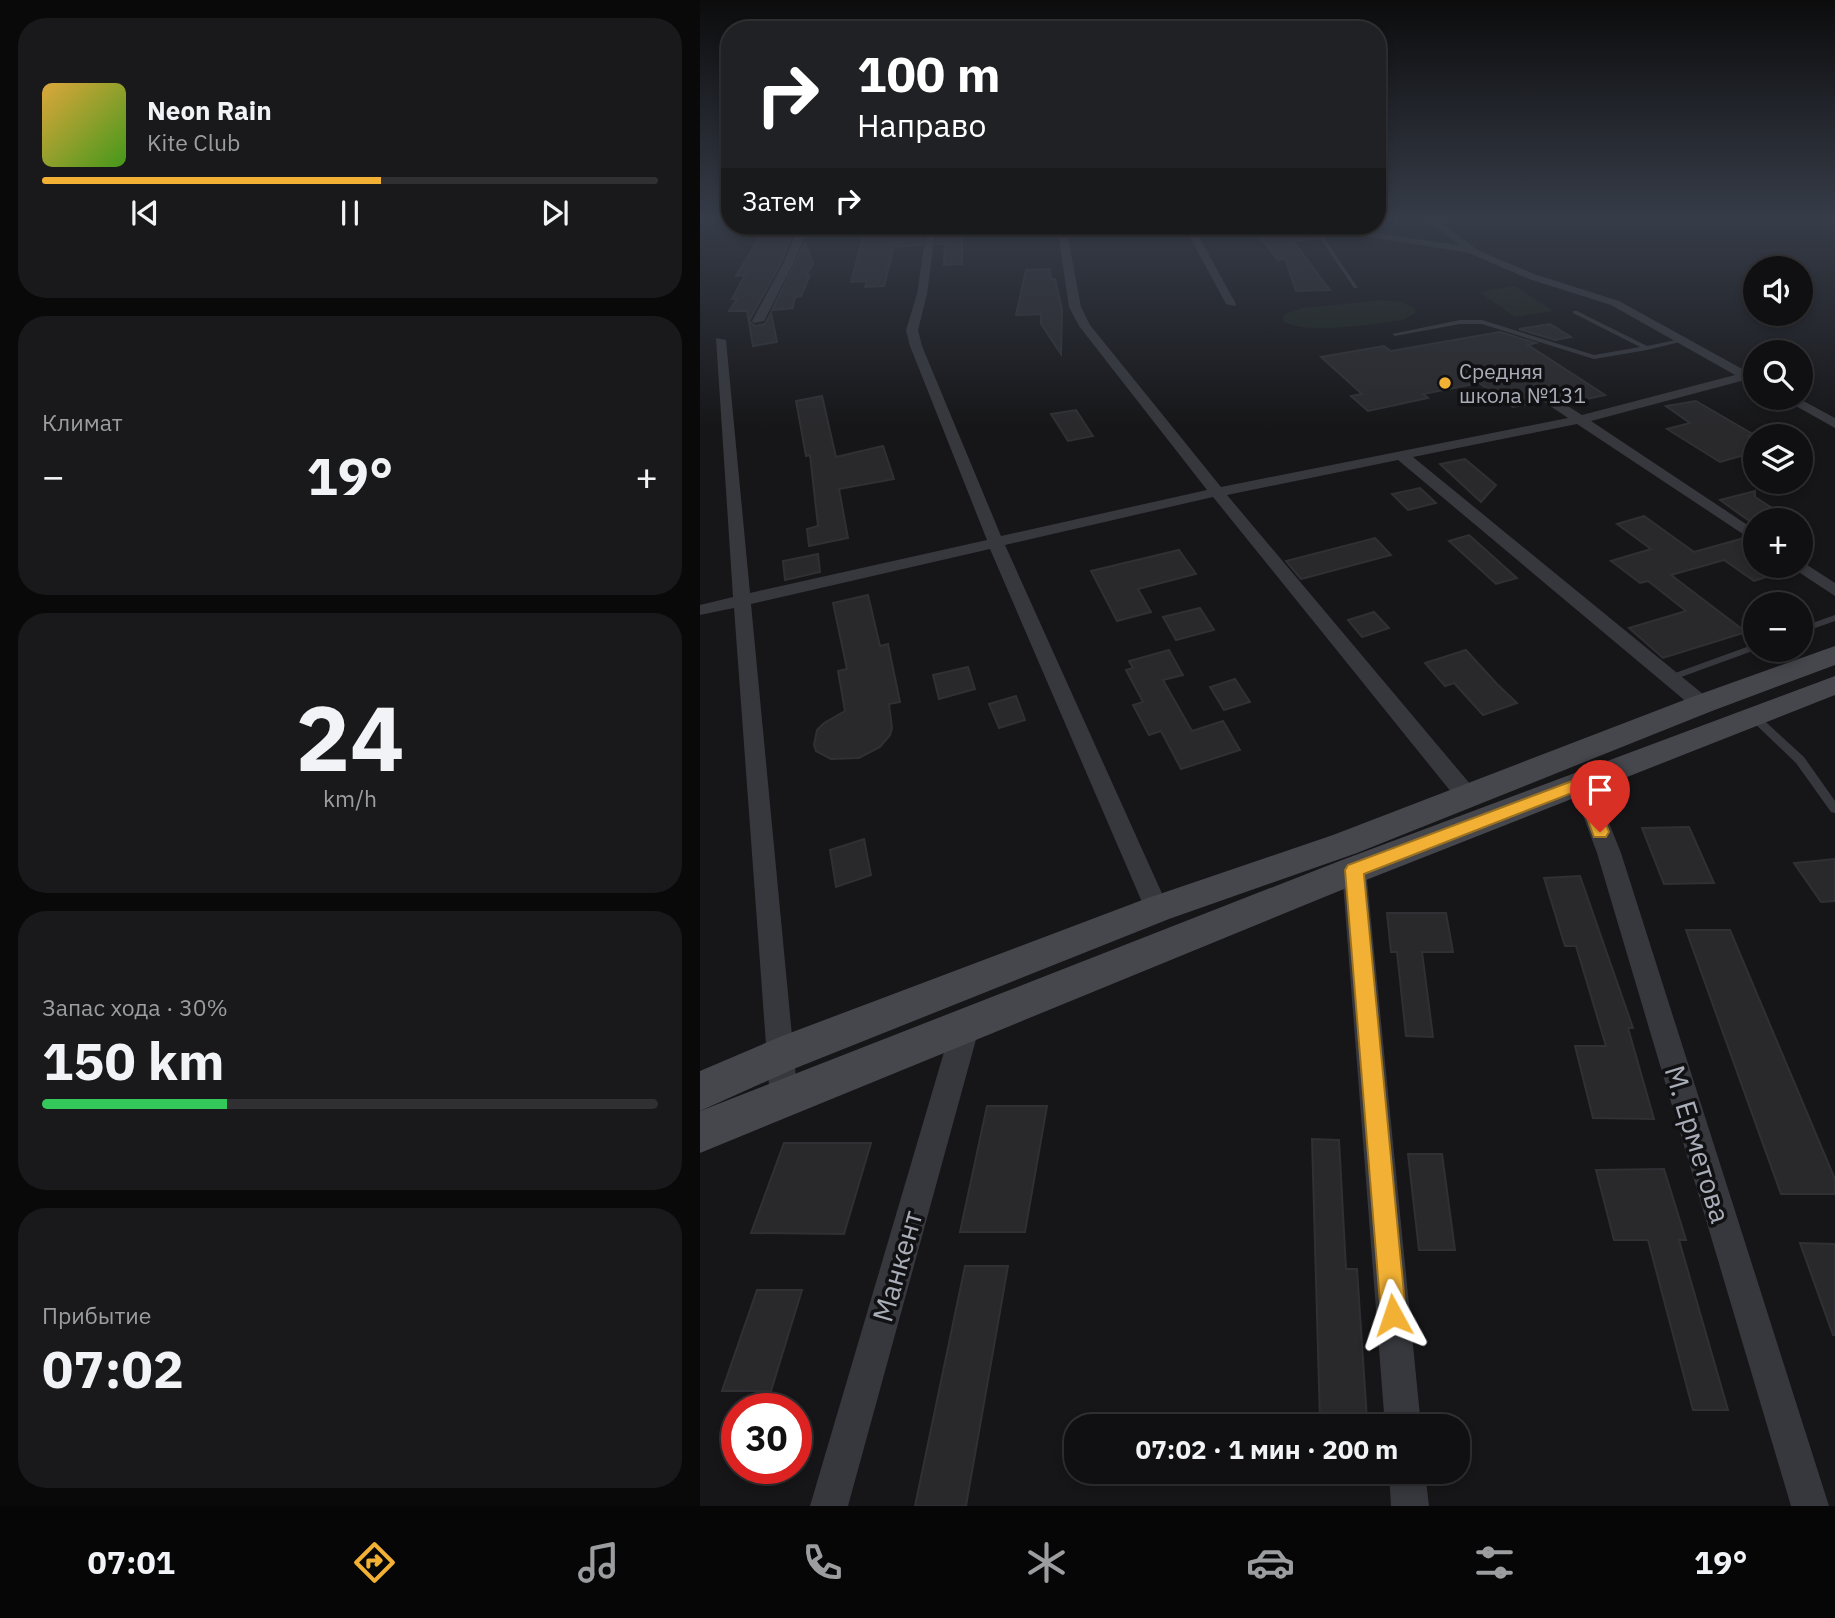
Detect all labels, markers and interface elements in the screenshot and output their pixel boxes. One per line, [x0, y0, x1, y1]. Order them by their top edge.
text: 100 m [857, 42, 1001, 105]
icon: right [742, 49, 833, 140]
text: Neon Rain [147, 93, 272, 127]
text: Направо [857, 104, 986, 146]
text: Kite Club [147, 127, 240, 157]
icon: right [829, 182, 867, 220]
text: Затем [742, 184, 815, 218]
icon: previous [126, 194, 164, 232]
icon: pause [331, 194, 369, 232]
icon: next [536, 194, 574, 232]
map controls [1743, 256, 1813, 662]
button: sound [1743, 256, 1813, 326]
button: search [1743, 340, 1813, 410]
place label: Средняя школа №131 [1459, 357, 1586, 409]
marker: Средняя школа №131 [1437, 375, 1453, 391]
text: Климат [42, 407, 123, 437]
button: layers [1743, 424, 1813, 494]
text: 19° [307, 442, 393, 509]
text: − [42, 451, 65, 500]
text: + [635, 451, 658, 500]
button: + [1743, 508, 1813, 578]
button: − [1743, 592, 1813, 662]
text: 24 [295, 678, 405, 796]
pin [1570, 760, 1630, 832]
icon: arrive [1581, 771, 1619, 809]
text: km/h [323, 783, 377, 813]
text: Запас хода · 30% [42, 992, 228, 1022]
text: 150 km [42, 1027, 224, 1094]
street label: М. Ерметова [1656, 1061, 1740, 1227]
street label: Манкент [863, 1206, 931, 1326]
position arrow [1356, 1278, 1430, 1352]
text: Прибытие [42, 1300, 151, 1330]
text: 07:02 [42, 1335, 184, 1402]
speed limit sign: 30 [721, 1393, 812, 1484]
text: 07:02 · 1 мин · 200 m [1136, 1432, 1398, 1466]
icon: directions [350, 1538, 399, 1587]
icon: music [574, 1538, 623, 1587]
icon: phone [798, 1538, 847, 1587]
icon: climate [1022, 1538, 1071, 1587]
icon: car [1246, 1538, 1295, 1587]
icon: filters [1470, 1538, 1519, 1587]
text: 07:01 [88, 1541, 175, 1583]
text: 19° [1694, 1541, 1747, 1583]

